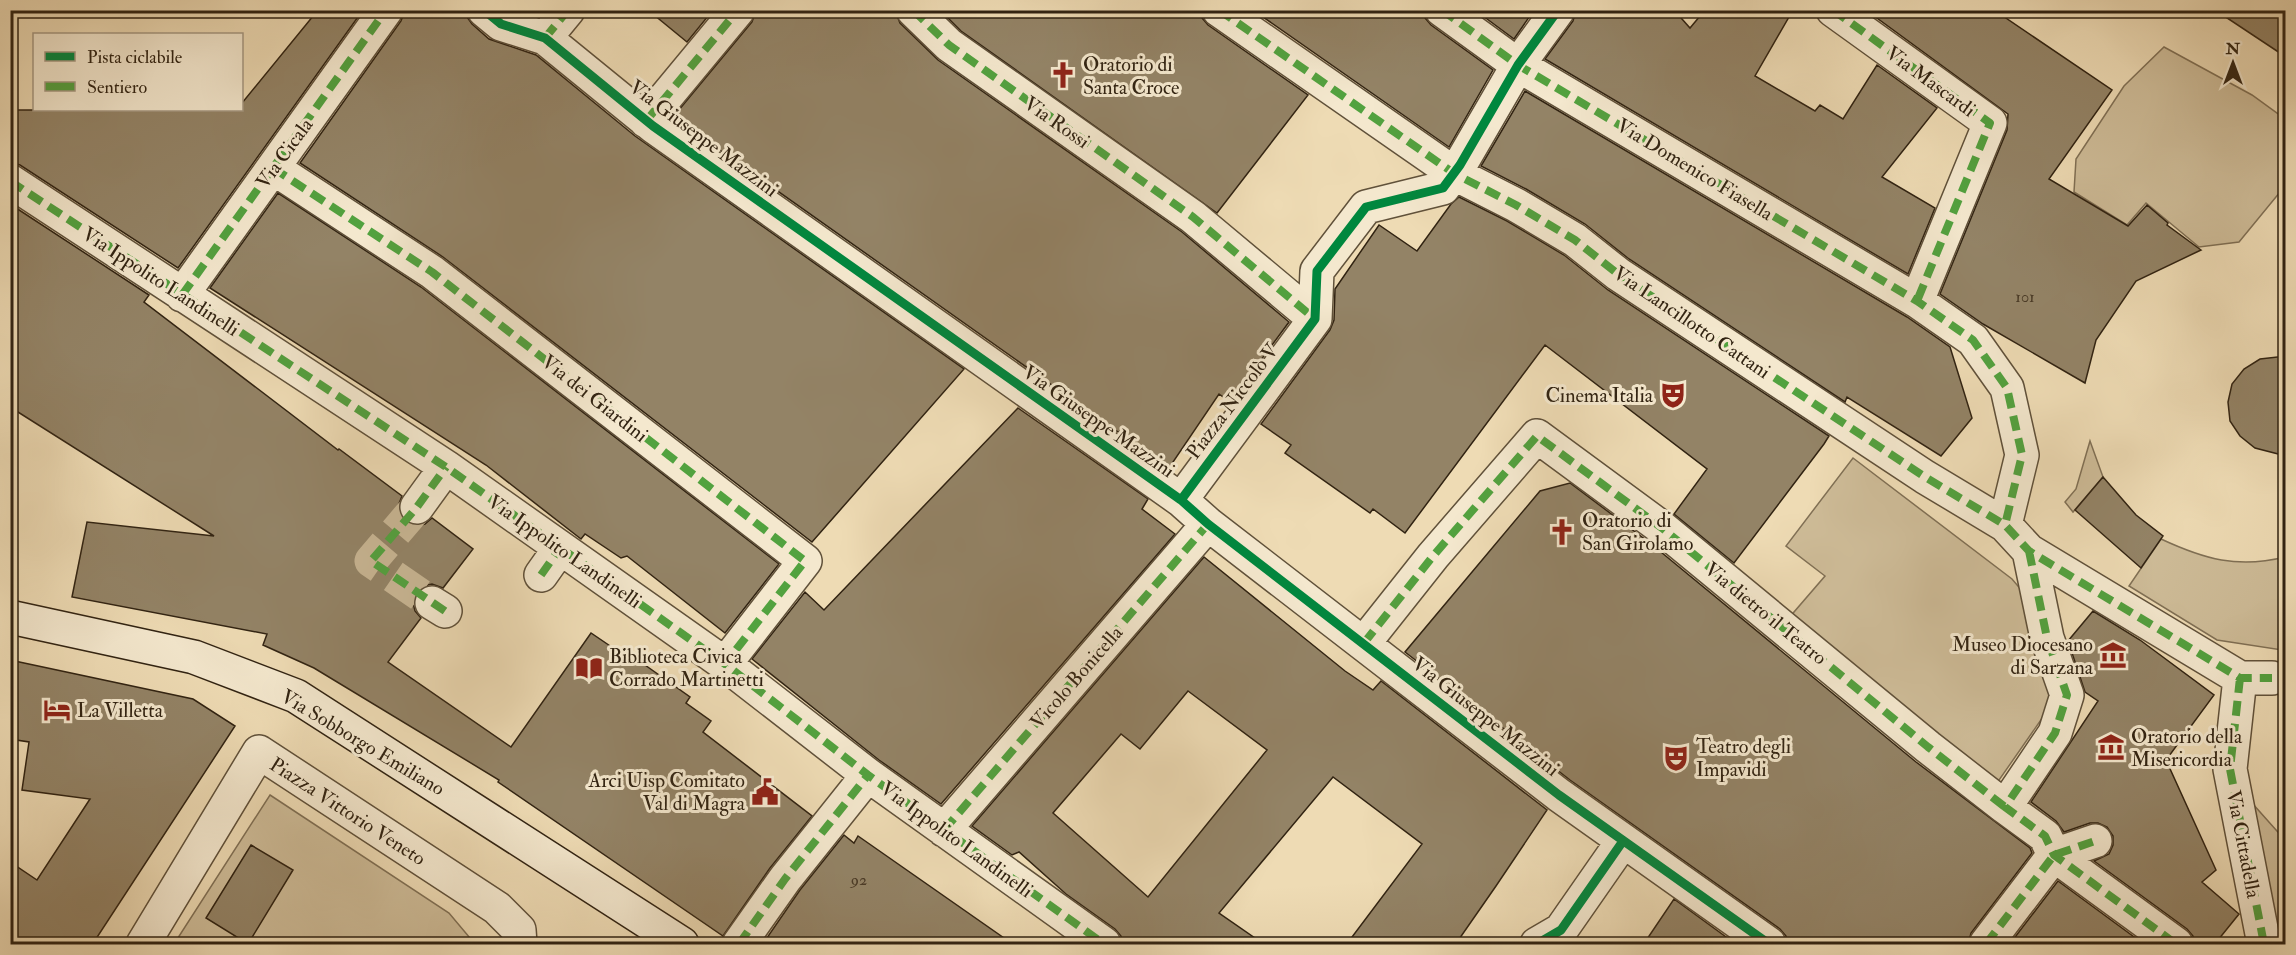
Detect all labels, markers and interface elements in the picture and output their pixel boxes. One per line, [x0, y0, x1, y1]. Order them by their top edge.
legend [33, 33, 243, 111]
north arrow [2203, 33, 2263, 93]
text: N [2225, 39, 2241, 59]
street label: Via Mascardi [1881, 40, 1980, 122]
text: Pista ciclabile [87, 46, 183, 69]
place label: Oratorio di Santa Croce [1083, 52, 1179, 100]
church icon: Oratorio di Santa Croce [1048, 60, 1078, 90]
street label: Via Giuseppe Mazzini [624, 74, 783, 203]
text: Sentiero [87, 76, 147, 99]
street label: Via Rossi [1019, 91, 1094, 154]
street label: Via Cicala [250, 112, 319, 193]
street label: Via Domenico Fiasella [1612, 113, 1778, 227]
street label: Via Ippolito Landinelli [77, 221, 244, 342]
street label: Via Lancillotto Cattani [1608, 261, 1775, 384]
house number: 101 [2015, 287, 2035, 307]
street label: Piazza Niccolò V [1181, 338, 1285, 464]
street label: Via dei Giardini [537, 349, 653, 448]
street label: Via Giuseppe Mazzini [1017, 360, 1180, 484]
theatre icon: Cinema Italia [1658, 380, 1688, 410]
place label: Cinema Italia [1545, 383, 1654, 408]
street label: Via Ippolito Landinelli [482, 489, 647, 615]
place label: Oratorio di San Girolamo [1582, 508, 1693, 556]
church icon: Oratorio di San Girolamo [1547, 517, 1577, 547]
street label: Via dietro il Teatro [1700, 556, 1832, 670]
street label: Vicolo Bonicella [1025, 620, 1129, 734]
place label: Museo Diocesano di Sarzana [1952, 632, 2094, 680]
museum icon: Museo Diocesano di Sarzana [2098, 640, 2128, 670]
place label: Biblioteca Civica Corrado Martinetti [609, 644, 764, 692]
street label: Via Giuseppe Mazzini [1406, 651, 1564, 782]
library icon: Biblioteca Civica Corrado Martinetti [574, 653, 604, 683]
street label: Via Sobborgo Emiliano [276, 684, 449, 801]
hotel icon: La Villetta [42, 695, 72, 725]
place label: La Villetta [77, 698, 164, 723]
place label: Oratorio della Misericordia [2131, 724, 2243, 772]
museum icon: Oratorio della Misericordia [2096, 732, 2126, 762]
place label: Teatro degli Impavidi [1696, 734, 1791, 783]
theatre icon: Teatro degli Impavidi [1661, 743, 1691, 773]
street label: Piazza Vittorio Veneto [265, 752, 430, 871]
place label: Arci Uisp Comitato Val di Magra [588, 768, 746, 816]
street label: Via Ippolito Landinelli [875, 776, 1038, 904]
public building icon: Arci Uisp Comitato Val di Magra [750, 777, 780, 807]
street label: Via Cittadella [2221, 788, 2266, 901]
house number: 92 [850, 870, 867, 890]

